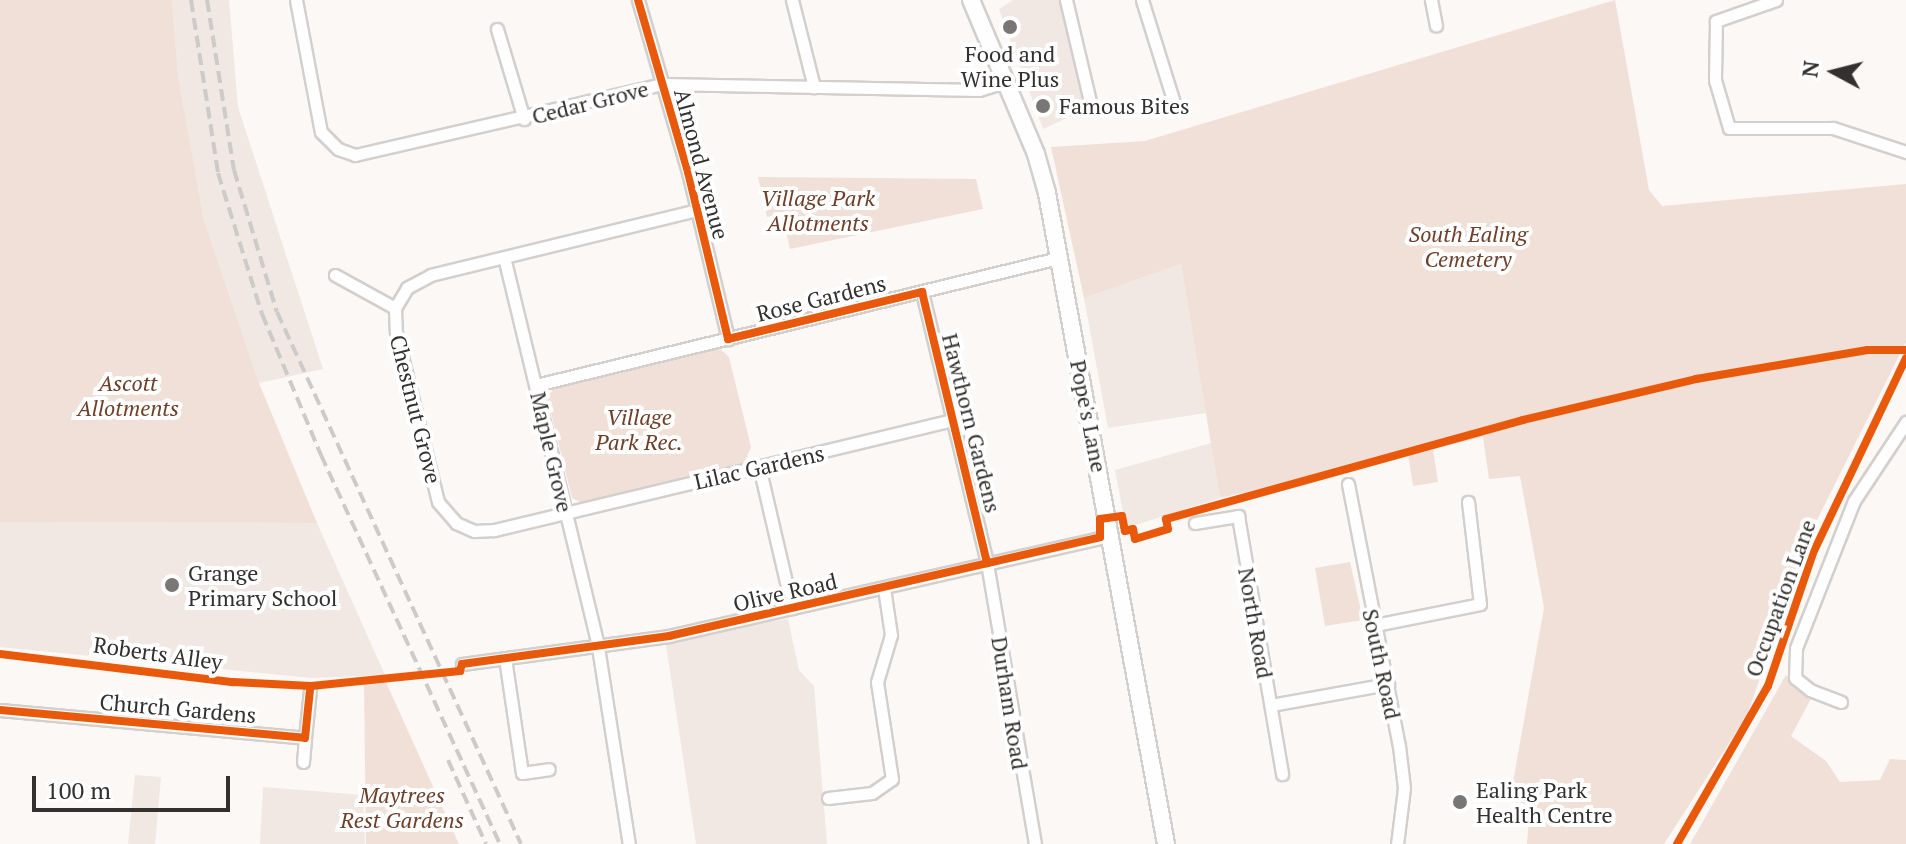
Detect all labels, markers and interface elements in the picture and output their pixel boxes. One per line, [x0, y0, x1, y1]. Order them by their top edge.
marker: Food and Wine Plus [1001, 18, 1019, 36]
north arrow [1794, 32, 1874, 112]
place label: Food and Wine Plus [961, 40, 1059, 92]
text: N [1794, 59, 1825, 79]
street label: Cedar Grove [529, 75, 651, 129]
street label: Almond Avenue [669, 86, 735, 242]
place label: Famous Bites [1059, 93, 1190, 119]
marker: Famous Bites [1034, 97, 1052, 115]
park label: Village Park Allotments [761, 184, 875, 236]
park label: South Ealing Cemetery [1409, 220, 1527, 272]
street label: Rose Gardens [754, 269, 888, 327]
street label: Hawthorn Gardens [937, 331, 1007, 515]
street label: Chestnut Grove [385, 332, 447, 486]
street label: Pope's Lane [1065, 358, 1113, 474]
park label: Ascott Allotments [77, 369, 179, 420]
street label: Maple Grove [525, 389, 579, 515]
park label: Village Park Rec. [595, 403, 683, 454]
street label: Lilac Gardens [691, 439, 827, 495]
street label: Occupation Lane [1739, 516, 1821, 680]
place label: Grange Primary School [188, 559, 337, 610]
street label: North Road [1233, 565, 1279, 681]
street label: Olive Road [730, 567, 840, 617]
marker: Grange Primary School [163, 576, 181, 594]
street label: South Road [1357, 606, 1407, 722]
street label: Roberts Alley [92, 631, 224, 675]
street label: Durham Road [986, 635, 1034, 771]
street label: Church Gardens [99, 688, 257, 728]
scale bar [36, 760, 234, 810]
text: 100 m [46, 774, 111, 806]
place label: Ealing Park Health Centre [1476, 776, 1613, 828]
park label: Maytrees Rest Gardens [340, 781, 464, 832]
marker: Ealing Park Health Centre [1451, 793, 1469, 811]

